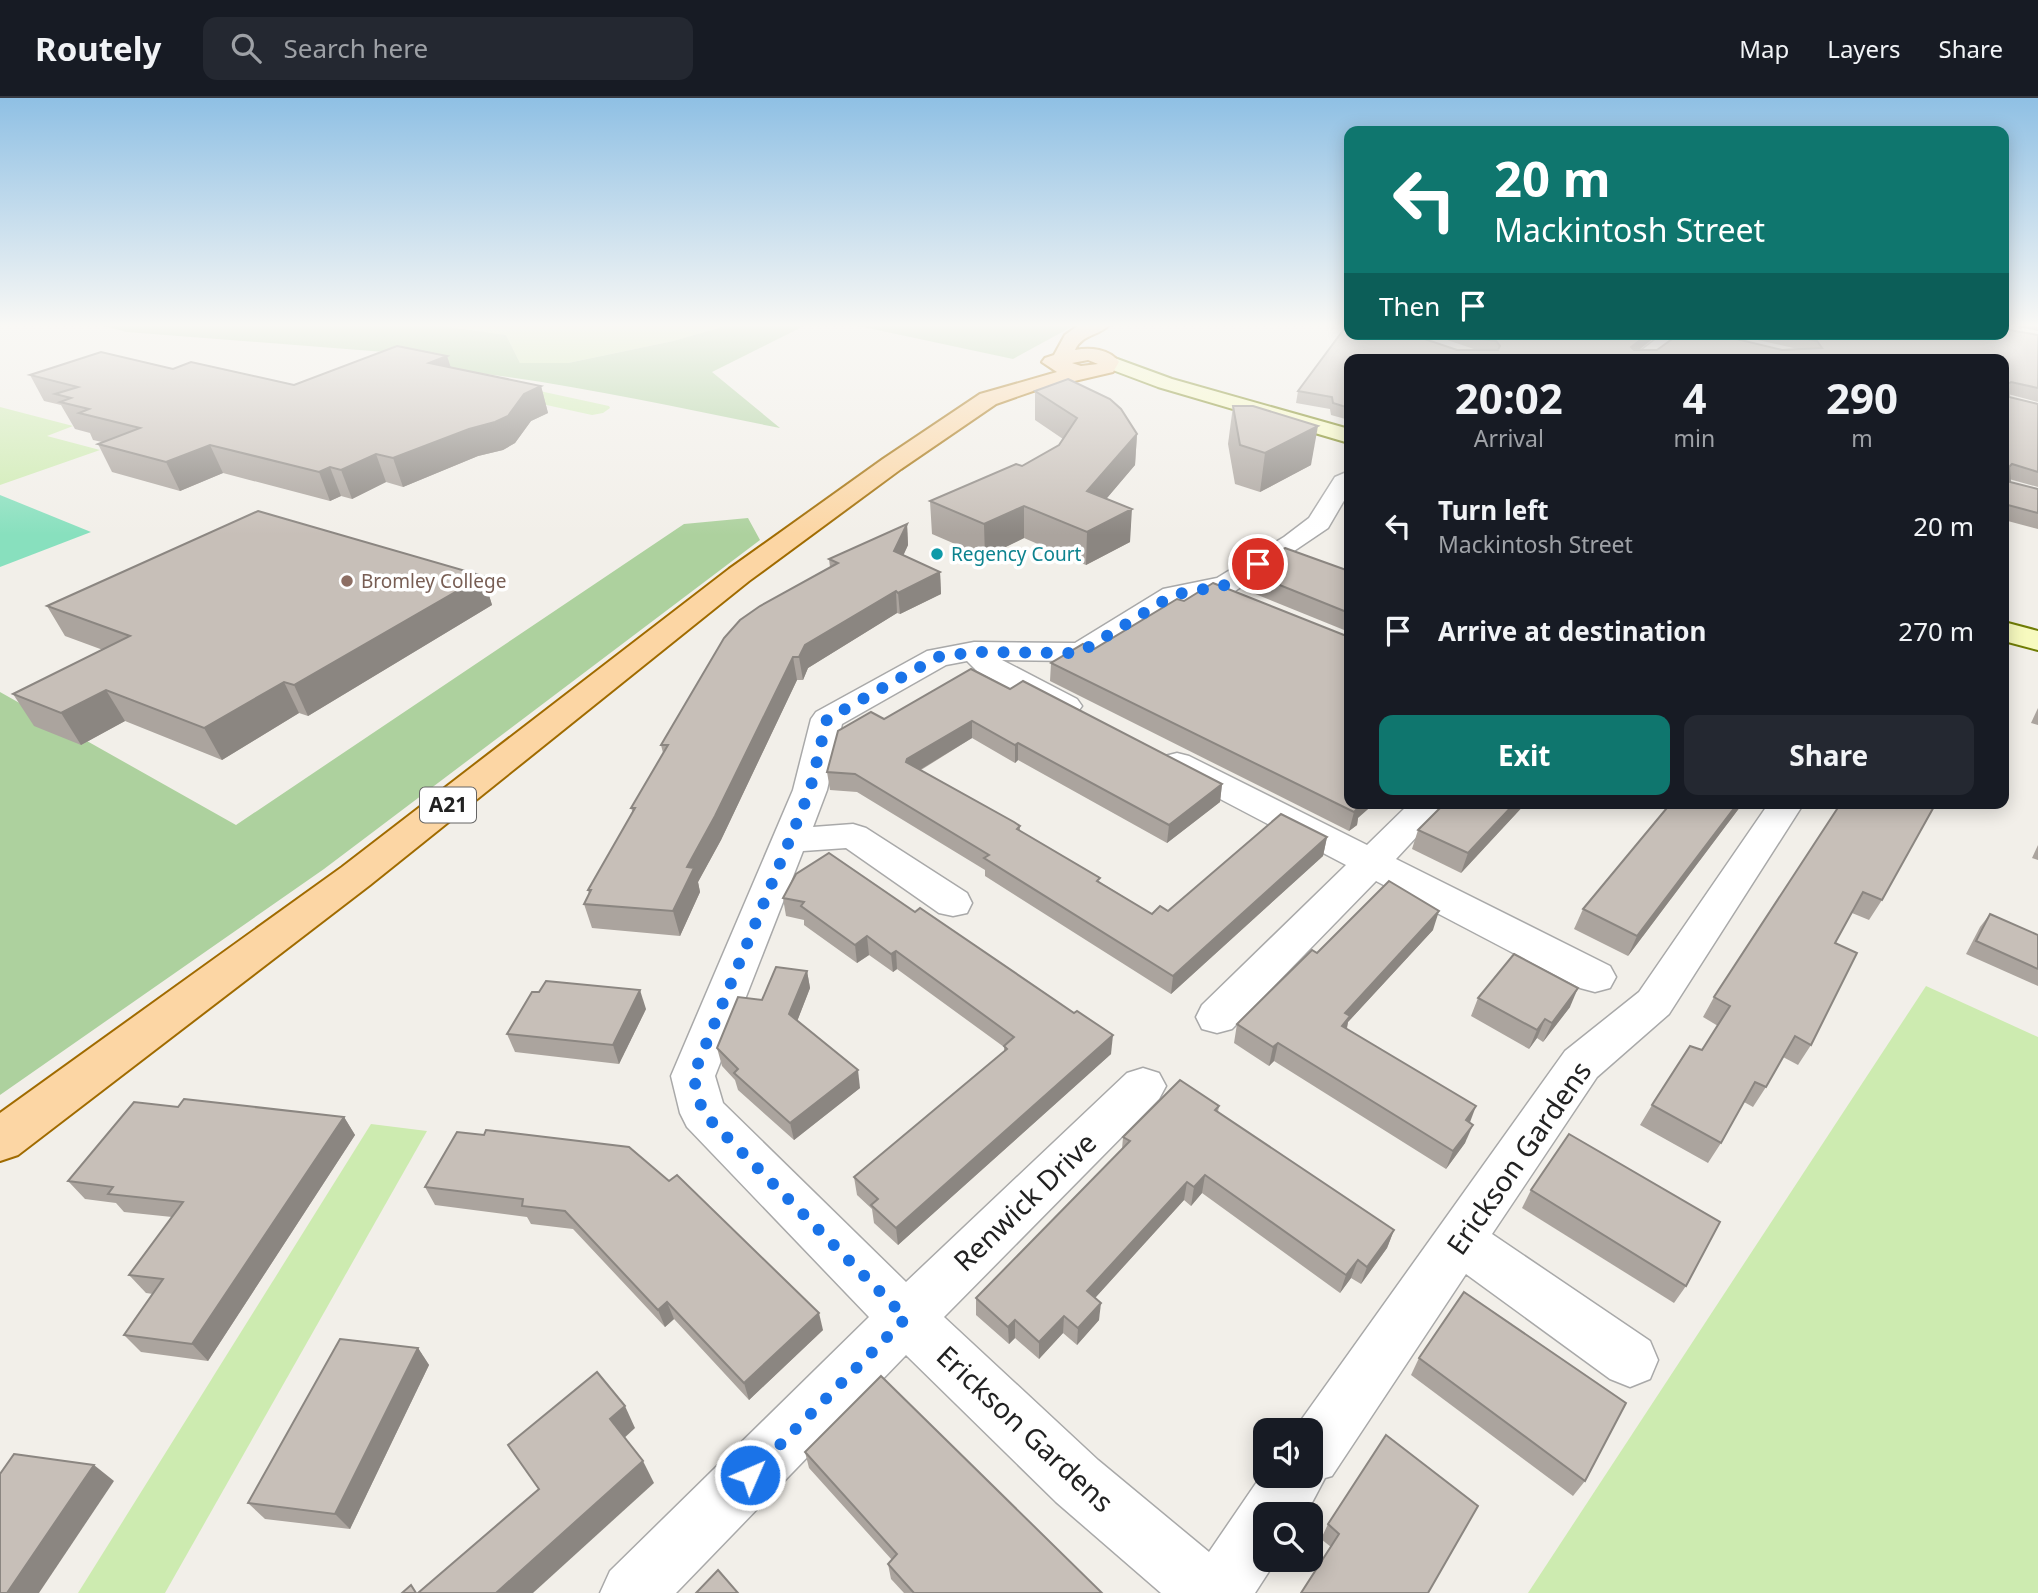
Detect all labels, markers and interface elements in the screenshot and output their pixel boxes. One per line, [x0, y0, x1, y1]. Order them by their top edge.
search box [203, 17, 693, 80]
text: Routely [35, 26, 161, 71]
icon: search [227, 29, 265, 67]
text: Search here [283, 30, 428, 66]
text: Map [1739, 32, 1789, 65]
text: Layers [1827, 32, 1901, 65]
text: Share [1939, 32, 2003, 65]
text: 20 m [1494, 145, 1611, 211]
icon: left [1379, 154, 1470, 245]
text: Mackintosh Street [1494, 208, 1765, 251]
icon: arrive [1454, 287, 1492, 325]
text: Then [1379, 288, 1440, 324]
text: 20:02 [1455, 369, 1563, 426]
text: 4 [1682, 369, 1706, 426]
text: 290 [1826, 369, 1898, 426]
text: Arrival [1474, 422, 1544, 454]
text: min [1674, 422, 1715, 454]
text: m [1851, 422, 1873, 454]
text: Turn left [1438, 492, 1549, 528]
icon: left [1379, 507, 1417, 545]
text: 20 m [1913, 508, 1974, 544]
text: Mackintosh Street [1438, 528, 1633, 560]
pin [1228, 534, 1288, 594]
place label: Regency Court [951, 541, 1082, 567]
icon: arrive [1239, 545, 1277, 583]
marker: Regency Court [929, 546, 945, 562]
place label: Bromley College [361, 568, 506, 594]
marker: Bromley College [339, 573, 355, 589]
icon: arrive [1379, 612, 1417, 650]
text: Arrive at destination [1438, 613, 1707, 649]
text: 270 m [1898, 613, 1974, 649]
button: Exit [1379, 715, 1670, 795]
button: Share [1684, 715, 1974, 795]
road number: A21 [420, 788, 476, 822]
street label: Erickson Gardens [1437, 1053, 1599, 1262]
street label: Renwick Drive [945, 1123, 1104, 1279]
street label: Erickson Gardens [929, 1336, 1122, 1520]
map controls [1253, 1418, 1323, 1572]
button: sound [1253, 1418, 1323, 1488]
position arrow [713, 1438, 787, 1512]
button: search [1253, 1502, 1323, 1572]

